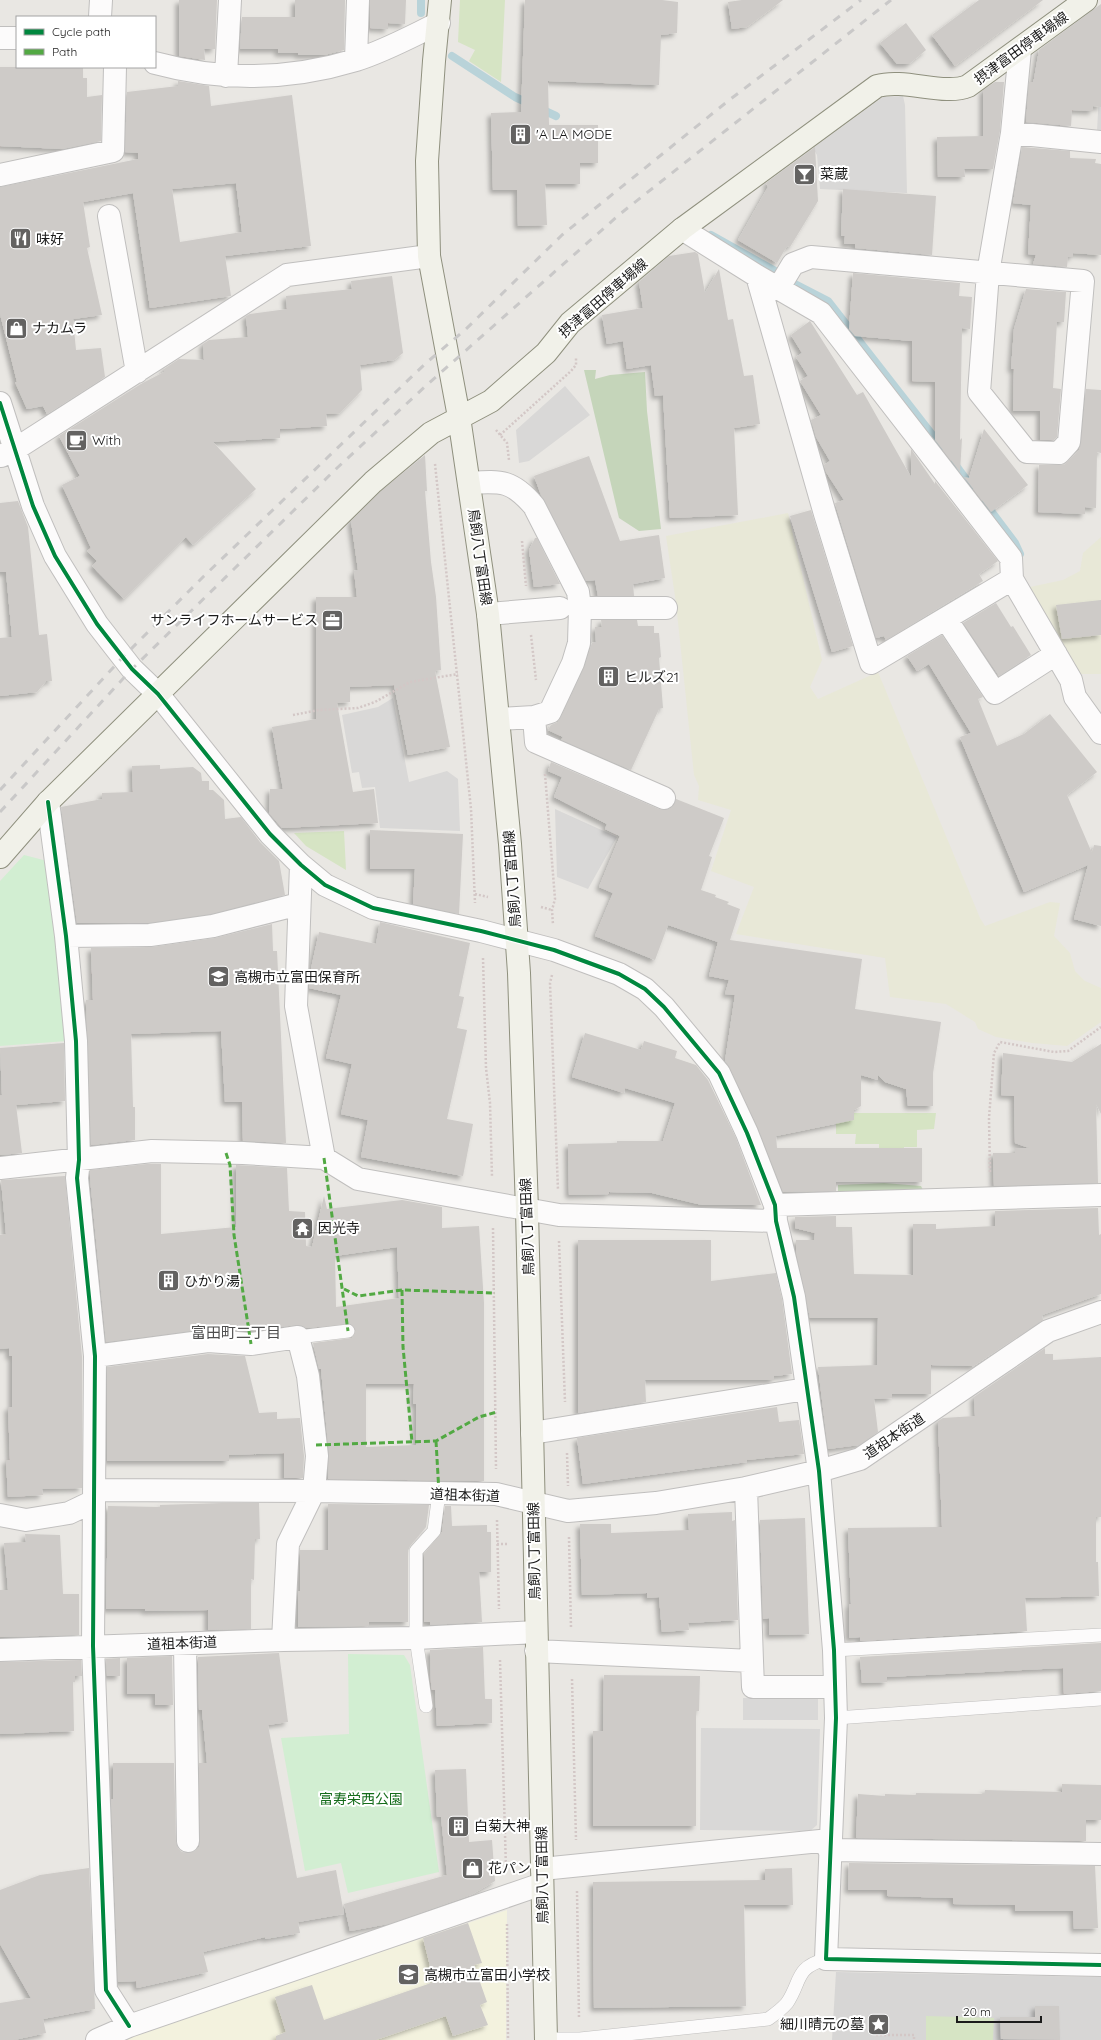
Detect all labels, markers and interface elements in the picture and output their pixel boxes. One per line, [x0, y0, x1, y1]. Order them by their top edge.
street label: 摂津富田停車場線 [970, 8, 1072, 88]
legend [16, 16, 156, 68]
text: Cycle path [52, 24, 111, 39]
text: Path [52, 44, 77, 59]
building icon: 'A LA MODE [507, 121, 533, 147]
place label: 'A LA MODE [536, 125, 612, 143]
bar icon: 菜蔵 [792, 161, 818, 187]
place label: 菜蔵 [820, 165, 848, 183]
restaurant icon: 味好 [7, 226, 33, 252]
place label: 味好 [36, 230, 64, 248]
street label: 摂津富田停車場線 [555, 254, 651, 342]
shop icon: ナカムラ [4, 315, 30, 341]
place label: ナカムラ [32, 319, 87, 337]
cafe icon: With [63, 427, 89, 453]
place label: With [92, 431, 121, 449]
street label: 鳥飼八丁富田線 [464, 507, 496, 607]
office icon: サンライフホームサービス [320, 607, 346, 633]
place label: サンライフホームサービス [150, 611, 318, 629]
building icon: ヒルズ21 [595, 664, 621, 690]
place label: ヒルズ21 [624, 668, 679, 686]
street label: 鳥飼八丁富田線 [500, 829, 524, 929]
school or university icon: 高槻市立富田保育所 [206, 964, 232, 990]
place label: 高槻市立富田保育所 [234, 968, 360, 986]
street label: 鳥飼八丁富田線 [516, 1178, 538, 1276]
temple icon: 因光寺 [290, 1215, 316, 1241]
place label: 因光寺 [318, 1219, 360, 1237]
building icon: ひかり湯 [156, 1268, 182, 1294]
place label: ひかり湯 [184, 1272, 240, 1290]
district label: 富田町二丁目 [191, 1323, 281, 1342]
street label: 道祖本街道 [860, 1409, 928, 1463]
street label: 道祖本街道 [430, 1485, 500, 1505]
street label: 鳥飼八丁富田線 [524, 1502, 544, 1600]
street label: 道祖本街道 [147, 1633, 217, 1653]
park label: 富寿栄西公園 [319, 1790, 403, 1808]
building icon: 白菊大神 [445, 1813, 471, 1839]
place label: 白菊大神 [474, 1817, 530, 1835]
street label: 鳥飼八丁富田線 [532, 1826, 552, 1924]
shop icon: 花パン [459, 1855, 485, 1881]
place label: 花パン [488, 1859, 531, 1877]
school or university icon: 高槻市立富田小学校 [396, 1962, 422, 1988]
place label: 高槻市立富田小学校 [424, 1966, 550, 1984]
scale bar [957, 1998, 1041, 2024]
text: 20 m [963, 2004, 991, 2019]
place icon: 細川晴元の墓 [866, 2011, 892, 2037]
place label: 細川晴元の墓 [780, 2015, 864, 2033]

